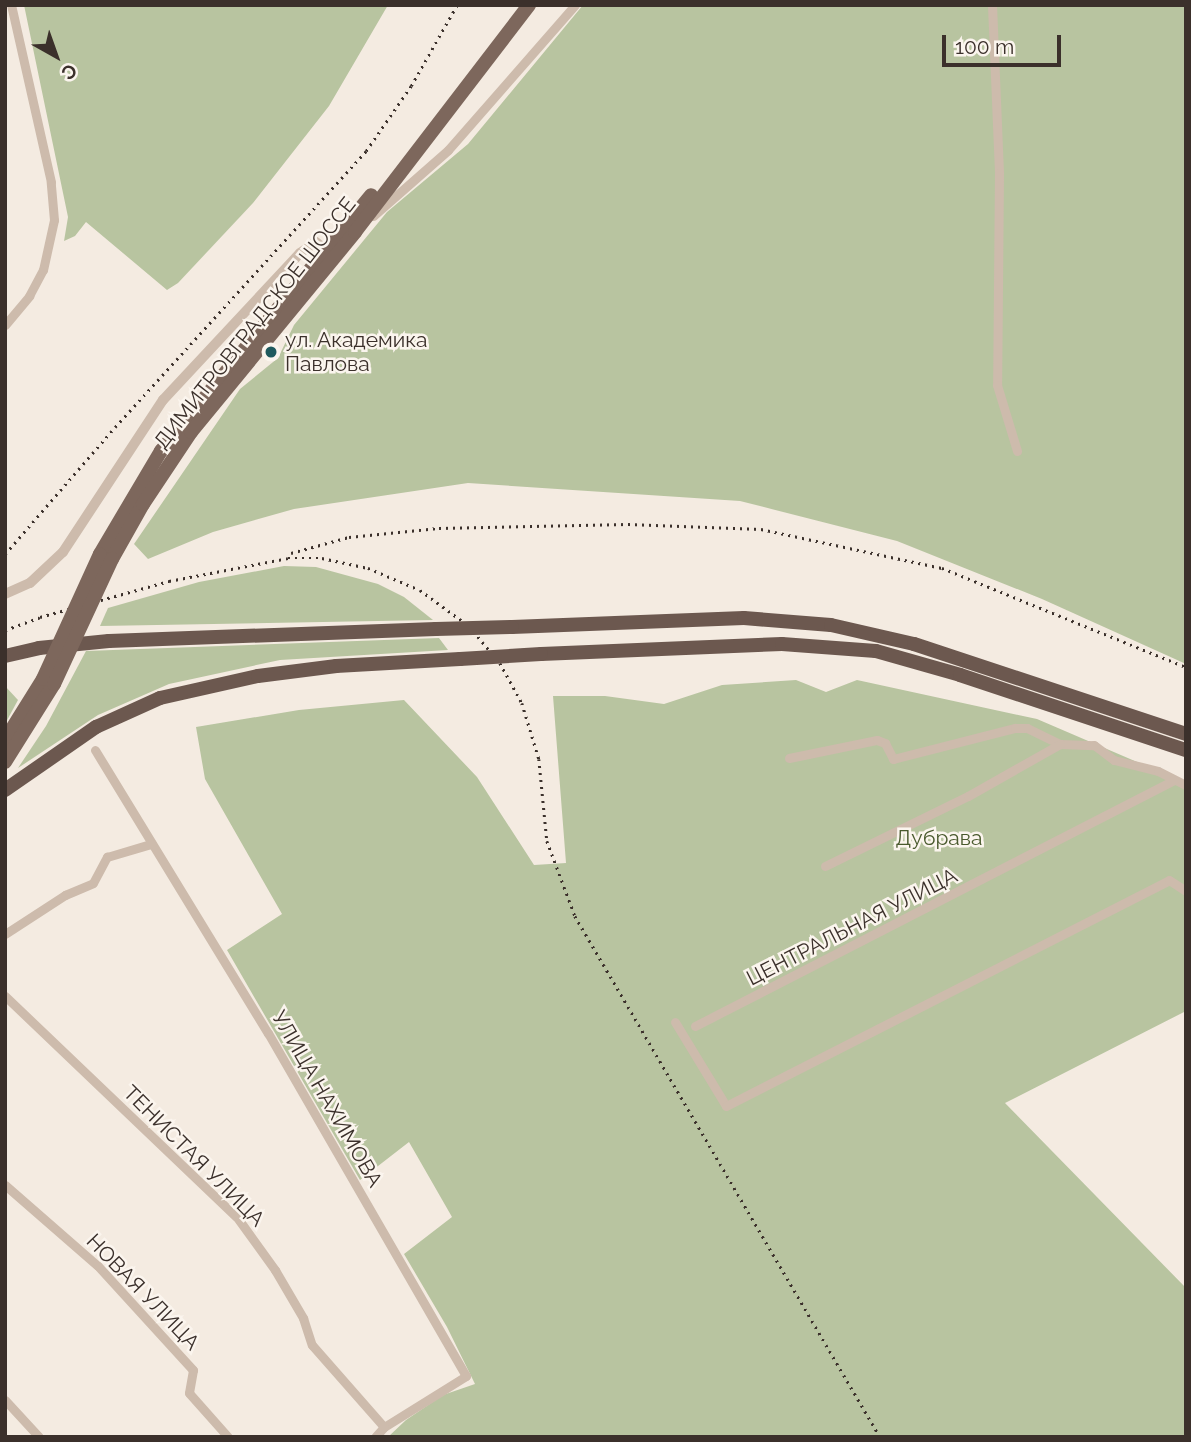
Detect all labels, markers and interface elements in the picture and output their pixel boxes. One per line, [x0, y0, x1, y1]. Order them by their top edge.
north arrow [21, 21, 91, 91]
scale bar [946, 21, 1065, 65]
text: 100 m [955, 34, 1014, 59]
text: С [57, 59, 82, 85]
street label: ДИМИТРОВГРАДСКОЕ ШОССЕ [149, 192, 361, 454]
place label: ул. Академика Павлова [285, 327, 428, 377]
marker: ул. Академика Павлова [263, 344, 279, 360]
park label: Дубрава [896, 825, 982, 851]
street label: ЦЕНТРАЛЬНАЯ УЛИЦА [742, 863, 962, 991]
street label: УЛИЦА НАХИМОВА [266, 1006, 388, 1192]
street label: ТЕНИСТАЯ УЛИЦА [118, 1080, 270, 1232]
street label: НОВАЯ УЛИЦА [81, 1229, 205, 1355]

